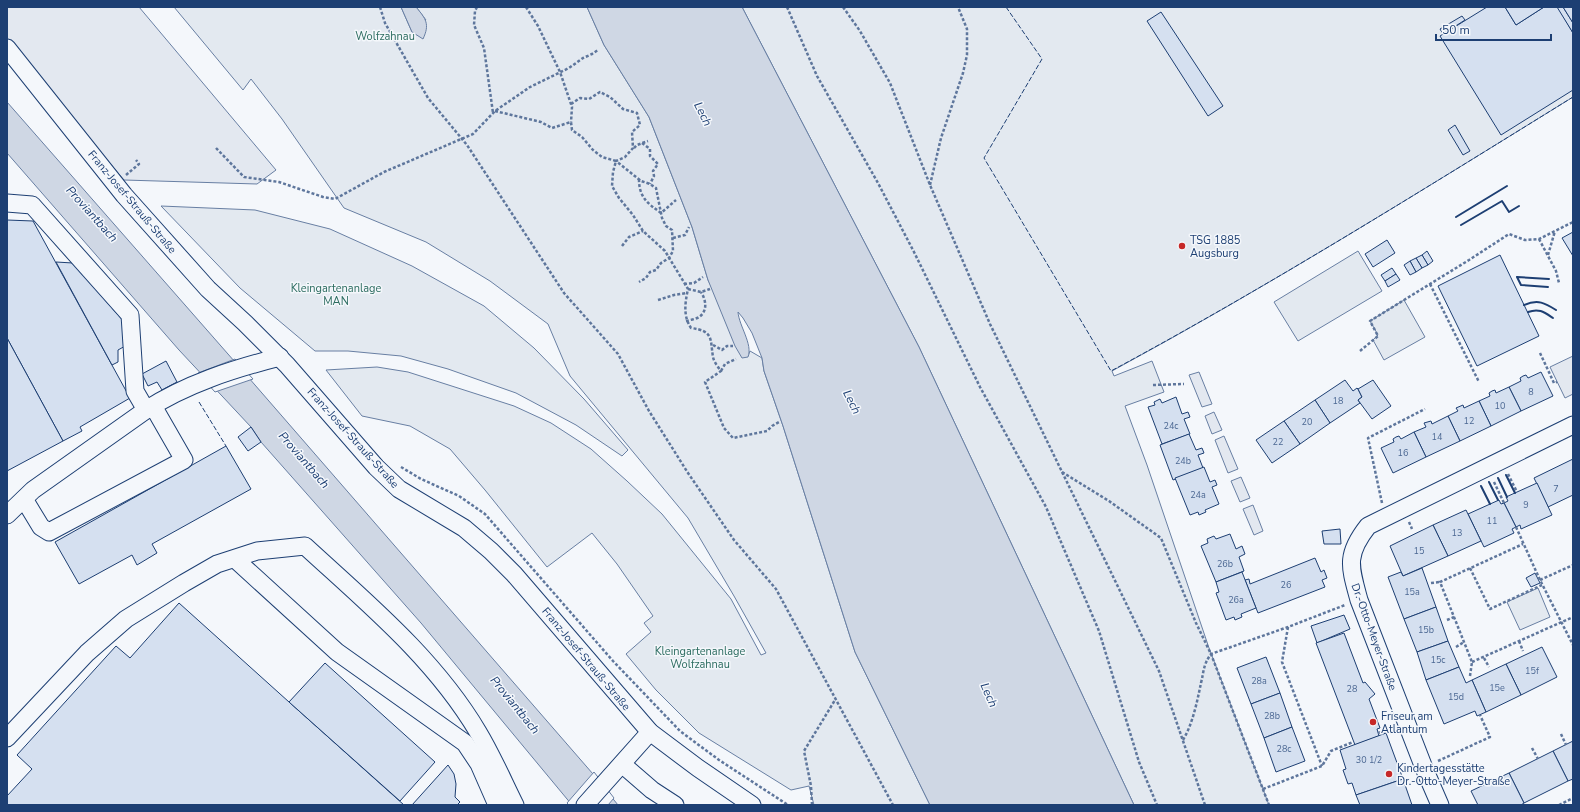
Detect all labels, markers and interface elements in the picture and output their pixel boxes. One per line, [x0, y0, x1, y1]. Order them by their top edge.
scale bar [1436, 16, 1551, 42]
text: 50 m [1442, 22, 1470, 38]
park label: Wolfzahnau [355, 29, 415, 44]
water label: Lech [690, 99, 716, 129]
street label: Franz-Josef-Strauß-Straße [84, 147, 180, 257]
water label: Proviantbach [63, 183, 122, 246]
place label: TSG 1885 Augsburg [1190, 233, 1241, 261]
marker: TSG 1885 Augsburg [1177, 241, 1187, 251]
park label: Kleingartenanlage MAN [291, 281, 381, 309]
street label: Franz-Josef-Strauß-Straße [304, 385, 402, 492]
house number: 8 [1528, 386, 1534, 398]
water label: Lech [839, 387, 865, 417]
house number: 18 [1333, 395, 1343, 407]
house number: 10 [1495, 400, 1505, 412]
house number: 12 [1464, 415, 1474, 427]
house number: 20 [1302, 416, 1312, 428]
house number: 24c [1164, 420, 1178, 432]
water label: Proviantbach [275, 428, 333, 492]
house number: 14 [1432, 431, 1443, 443]
house number: 22 [1273, 436, 1283, 448]
house number: 16 [1398, 447, 1408, 459]
house number: 24b [1175, 455, 1191, 467]
house number: 7 [1553, 483, 1559, 495]
house number: 24a [1190, 489, 1206, 501]
house number: 9 [1523, 499, 1529, 511]
house number: 11 [1487, 515, 1497, 527]
house number: 13 [1452, 527, 1462, 539]
house number: 15 [1414, 545, 1424, 557]
house number: 26b [1217, 558, 1233, 570]
house number: 26 [1281, 579, 1291, 591]
street label: Dr.-Otto-Meyer-Straße [1348, 581, 1400, 693]
house number: 15a [1404, 586, 1420, 598]
house number: 26a [1228, 594, 1244, 606]
street label: Franz-Josef-Strauß-Straße [538, 604, 634, 714]
house number: 15b [1418, 624, 1434, 636]
park label: Kleingartenanlage Wolfzahnau [655, 644, 745, 672]
house number: 15c [1431, 654, 1445, 666]
house number: 15f [1525, 665, 1540, 677]
water label: Proviantbach [487, 673, 543, 738]
house number: 28a [1251, 675, 1267, 687]
water label: Lech [977, 680, 1002, 710]
house number: 15e [1489, 682, 1505, 694]
house number: 28 [1347, 683, 1357, 695]
house number: 15d [1448, 691, 1464, 703]
place label: Friseur am Atlantum [1381, 709, 1433, 737]
house number: 28b [1264, 710, 1280, 722]
marker: Friseur am Atlantum [1368, 717, 1378, 727]
house number: 28c [1277, 743, 1291, 755]
house number: 30 1/2 [1356, 754, 1382, 766]
place label: Kindertagesstätte Dr.-Otto-Meyer-Straße [1397, 761, 1510, 789]
marker: Kindertagesstätte Dr.-Otto-Meyer-Straße [1384, 769, 1394, 779]

